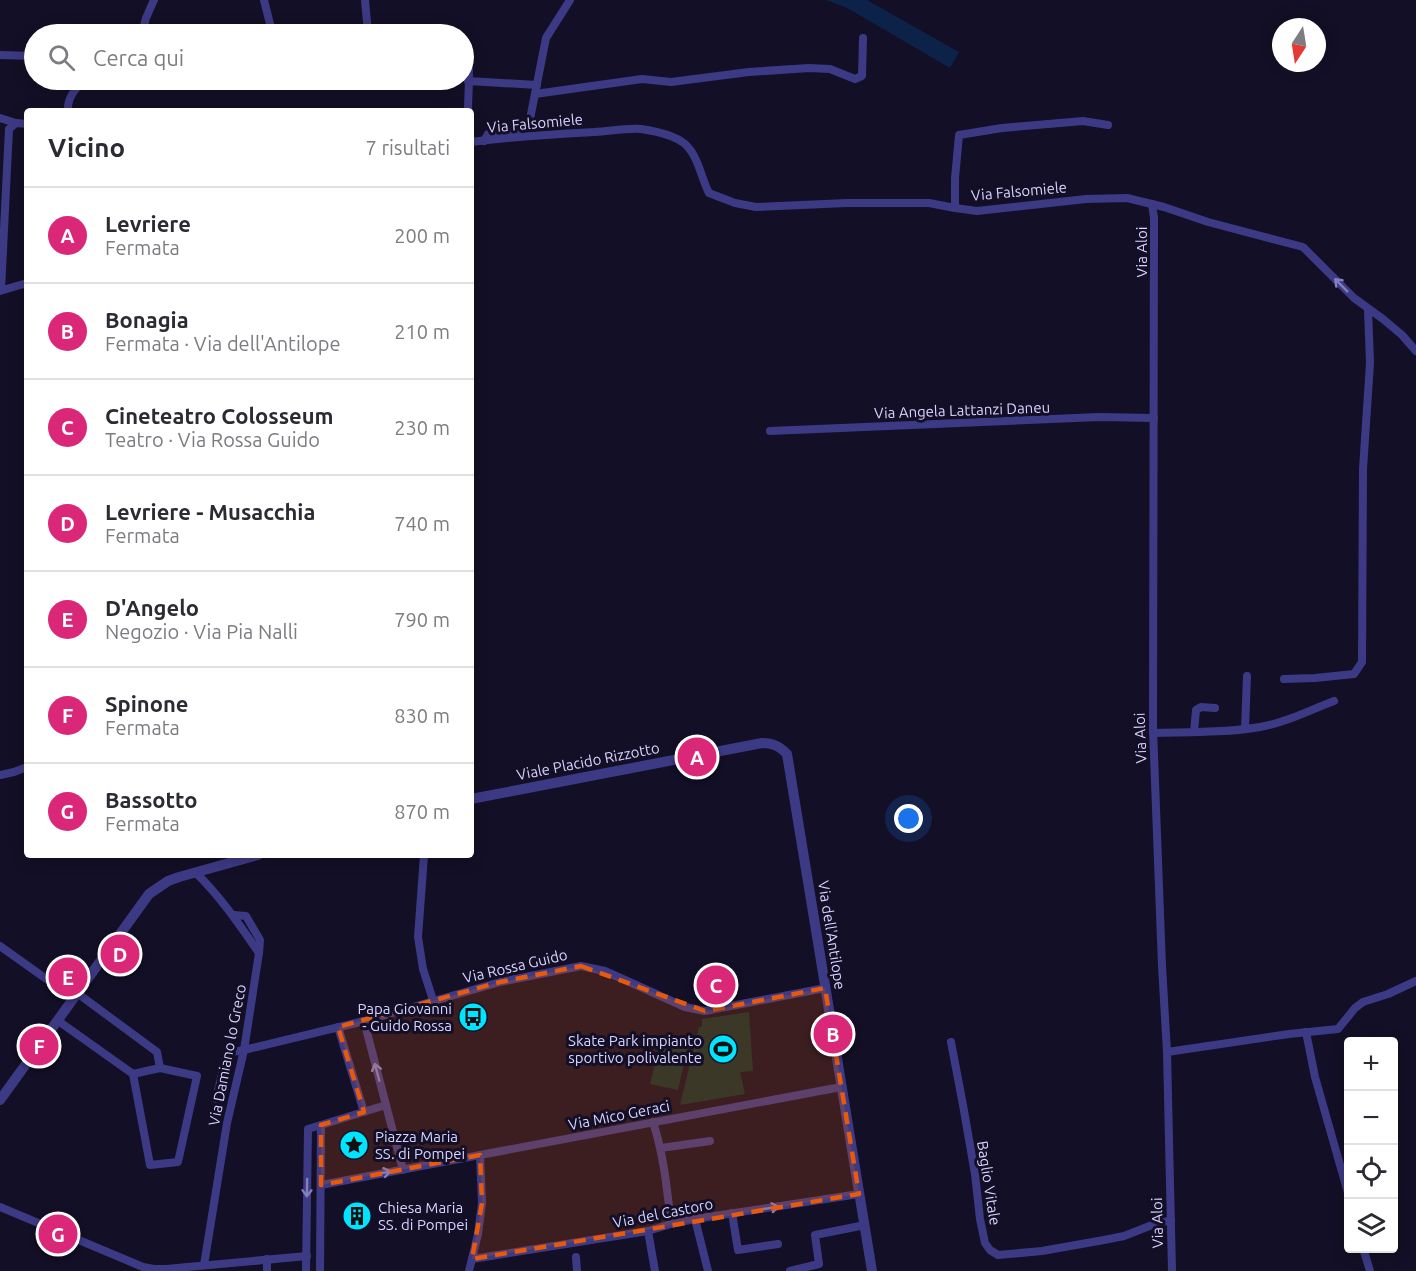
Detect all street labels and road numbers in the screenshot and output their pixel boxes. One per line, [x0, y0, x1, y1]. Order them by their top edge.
street label: Via Falsomiele [486, 110, 584, 136]
street label: Via Falsomiele [970, 178, 1068, 204]
street label: Via Aloi [1133, 227, 1150, 277]
street label: Via Angela Lattanzi Daneu [874, 398, 1050, 422]
street label: Via Aloi [1131, 712, 1149, 764]
street label: Viale Placido Rizzotto [515, 739, 661, 783]
street label: Via dell'Antilope [815, 879, 849, 991]
street label: Via Rossa Guido [461, 946, 569, 986]
street label: Via Damiano lo Greco [205, 983, 249, 1127]
street label: Via Mico Geraci [567, 1097, 671, 1133]
street label: Baglio Vitale [974, 1140, 1004, 1226]
street label: Via del Castoro [611, 1195, 715, 1231]
street label: Via Aloi [1148, 1197, 1166, 1249]

